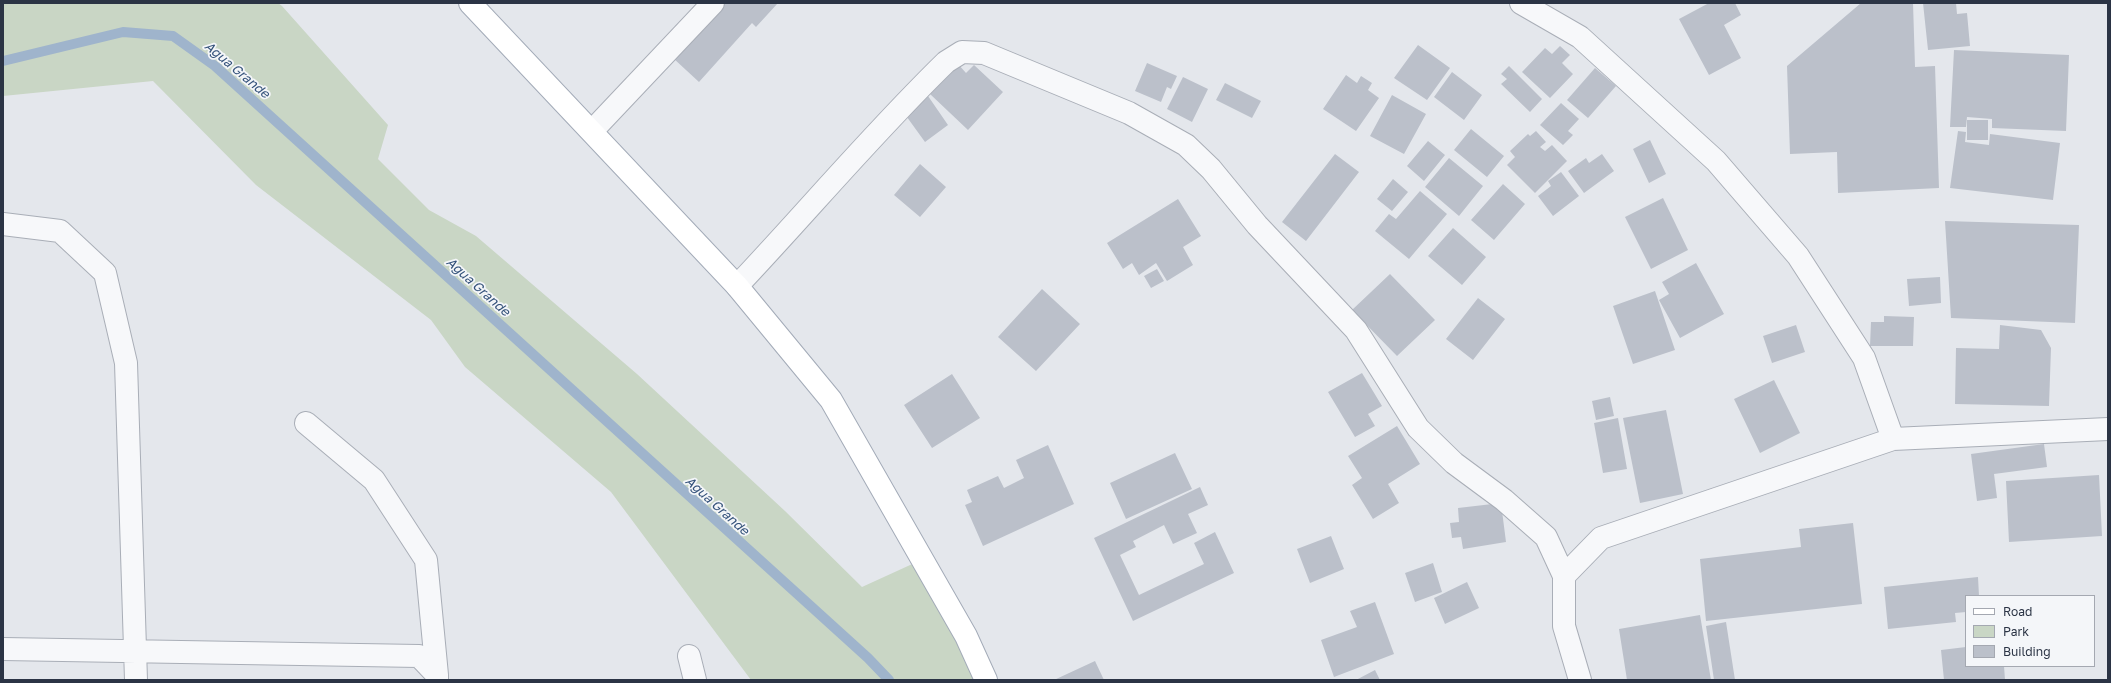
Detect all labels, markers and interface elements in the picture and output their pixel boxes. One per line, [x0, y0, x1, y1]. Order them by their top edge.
water label: Agua Grande [201, 38, 273, 102]
water label: Agua Grande [443, 254, 513, 320]
water label: Agua Grande [682, 473, 752, 539]
legend [1965, 595, 2095, 667]
text: Road [2003, 604, 2032, 619]
text: Park [2003, 624, 2029, 639]
text: Building [2003, 644, 2051, 659]

